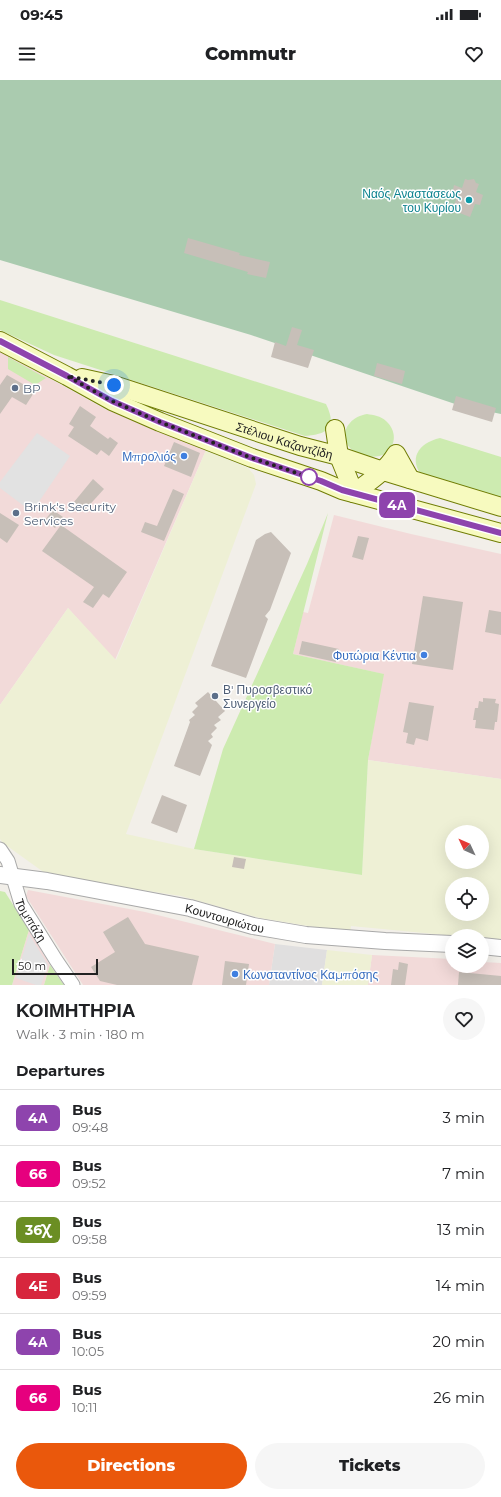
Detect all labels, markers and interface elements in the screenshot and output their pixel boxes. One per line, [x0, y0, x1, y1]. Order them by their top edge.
text: 09:45 [20, 5, 63, 24]
icon: menu [16, 43, 38, 65]
text: Commutr [205, 43, 296, 65]
icon: heart [463, 43, 485, 65]
place label: Ναός Αναστάσεως του Κυρίου [362, 186, 461, 215]
marker: Ναός Αναστάσεως του Κυρίου [464, 195, 474, 205]
your location [104, 375, 124, 395]
place label: BP [23, 381, 41, 396]
marker: BP [10, 383, 20, 393]
street label: Στέλιου Καζαντζίδη [234, 418, 335, 462]
place label: Μπρολιός [122, 449, 176, 464]
marker: Μπρολιός [179, 451, 189, 461]
unlabelled marker [300, 468, 318, 486]
line badge: 4Α [379, 492, 415, 518]
text: 4Α [387, 496, 407, 514]
place label: Brink's Security Services [24, 499, 116, 528]
marker: Brink's Security Services [11, 508, 21, 518]
place label: Φυτώρια Κέντια [333, 648, 416, 663]
marker: Φυτώρια Κέντια [419, 650, 429, 660]
place label: Β' Πυροσβεστικό Συνεργείο [223, 682, 313, 711]
marker: Β' Πυροσβεστικό Συνεργείο [210, 691, 220, 701]
north arrow [445, 825, 489, 869]
map controls [445, 825, 489, 973]
button: locate [445, 877, 489, 921]
street label: Τομπάζη [12, 897, 50, 944]
street label: Κουντουριώτου [184, 900, 265, 935]
button: layers [445, 929, 489, 973]
scale bar [12, 957, 98, 976]
text: 50 m [18, 959, 46, 973]
place label: Κωνσταντίνος Καμπόσης [243, 967, 378, 982]
marker: Κωνσταντίνος Καμπόσης [230, 969, 240, 979]
button: heart [443, 998, 485, 1040]
text: ΚΟΙΜΗΤΗΡΙΑ [16, 999, 135, 1022]
text: Walk · 3 min · 180 m [16, 1026, 144, 1042]
text: Departures [16, 1061, 105, 1080]
text: Bus [72, 1100, 102, 1119]
text: 3 min [443, 1108, 485, 1127]
text: 4Α [28, 1109, 48, 1127]
text: 09:48 [72, 1119, 108, 1135]
text: Bus [72, 1156, 102, 1175]
text: 7 min [442, 1164, 485, 1183]
text: 66 [29, 1165, 47, 1183]
text: 09:52 [72, 1175, 106, 1191]
text: Bus [72, 1212, 102, 1231]
text: 13 min [437, 1220, 485, 1239]
text: 36Χ [25, 1221, 51, 1239]
text: 09:58 [72, 1231, 107, 1247]
text: Bus [72, 1268, 102, 1287]
text: 14 min [436, 1276, 485, 1295]
text: 4Ε [29, 1277, 47, 1295]
text: 09:59 [72, 1287, 107, 1303]
text: Bus [72, 1324, 102, 1343]
text: 20 min [433, 1332, 485, 1351]
text: 4Α [28, 1333, 48, 1351]
text: 10:05 [72, 1343, 104, 1359]
text: Bus [72, 1380, 102, 1399]
text: 26 min [433, 1388, 485, 1407]
text: 66 [29, 1389, 47, 1407]
text: 10:11 [72, 1399, 97, 1415]
button: Directions [16, 1443, 247, 1489]
button: Tickets [255, 1443, 485, 1489]

